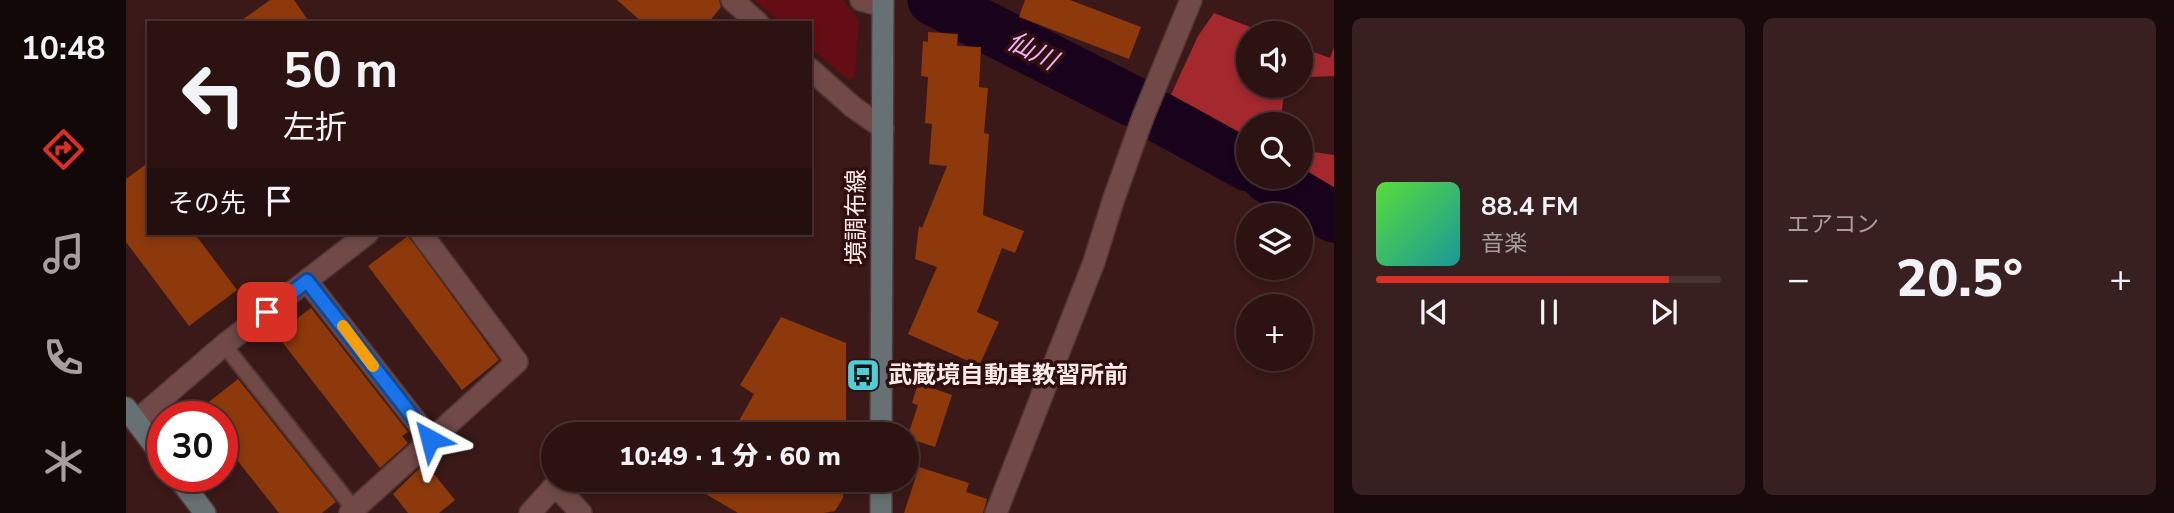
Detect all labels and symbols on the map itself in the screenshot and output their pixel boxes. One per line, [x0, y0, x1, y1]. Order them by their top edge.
water label: 仙川 [1001, 24, 1066, 80]
street label: 境調布線 [840, 169, 872, 265]
pin [237, 282, 297, 342]
bus stop icon: 武蔵境自動車教習所前 [844, 356, 882, 394]
place label: 武蔵境自動車教習所前 [888, 359, 1128, 391]
speed limit sign: 30 [147, 401, 238, 492]
position arrow [393, 402, 467, 476]

